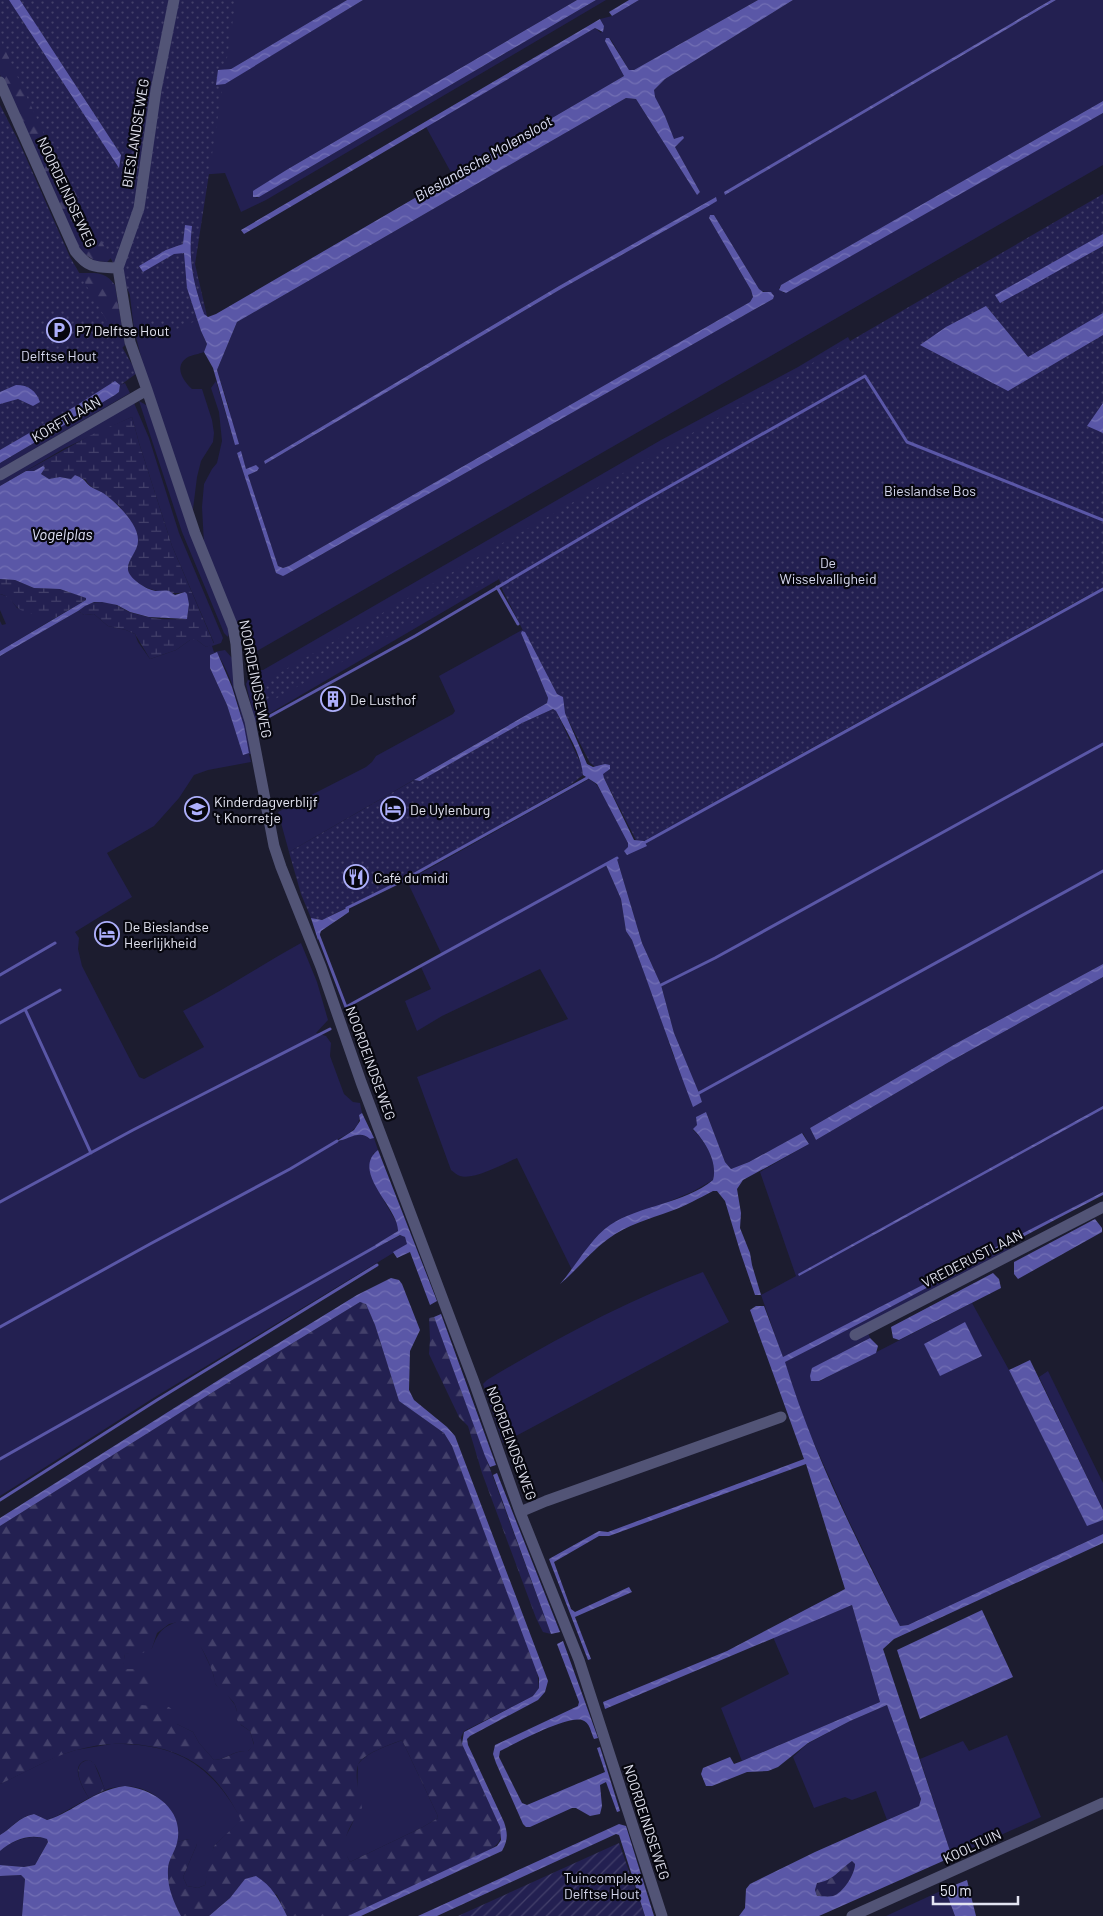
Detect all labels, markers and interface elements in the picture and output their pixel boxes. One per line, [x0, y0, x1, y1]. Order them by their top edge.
street label: BIESLANDSEWEG [118, 77, 152, 189]
water label: Bieslandsche Molensloot [411, 111, 556, 205]
street label: NOORDEINDSEWEG [34, 134, 100, 250]
parking icon: P7 Delftse Hout [46, 317, 72, 343]
place label: P7 Delftse Hout [76, 322, 170, 339]
park label: Delftse Hout [21, 347, 97, 364]
street label: KORFTLAAN [29, 392, 103, 446]
park label: Bieslandse Bos [884, 482, 976, 499]
water label: Vogelplas [32, 525, 92, 543]
park label: De Wisselvalligheid [779, 554, 877, 587]
street label: NOORDEINDSEWEG [236, 618, 276, 740]
building icon: De Lusthof [320, 686, 346, 712]
place label: De Lusthof [350, 691, 416, 708]
place label: Kinderdagverblijf 't Knorretje [214, 793, 318, 826]
school or university icon: Kinderdagverblijf 't Knorretje [184, 796, 210, 822]
hotel icon: De Uylenburg [380, 796, 406, 822]
place label: De Uylenburg [410, 801, 490, 818]
restaurant icon: Café du midi [343, 864, 369, 890]
place label: Café du midi [374, 869, 448, 886]
place label: De Bieslandse Heerlijkheid [124, 918, 209, 951]
hotel icon: De Bieslandse Heerlijkheid [94, 921, 120, 947]
street label: NOORDEINDSEWEG [342, 1004, 400, 1122]
street label: VREDERUSTLAAN [919, 1225, 1025, 1291]
street label: NOORDEINDSEWEG [483, 1384, 541, 1502]
street label: NOORDEINDSEWEG [620, 1762, 674, 1882]
street label: KOOLTUIN [940, 1825, 1004, 1867]
park label: Tuincomplex Delftse Hout [563, 1869, 641, 1902]
scale bar [933, 1874, 1018, 1906]
text: 50 m [940, 1881, 972, 1899]

